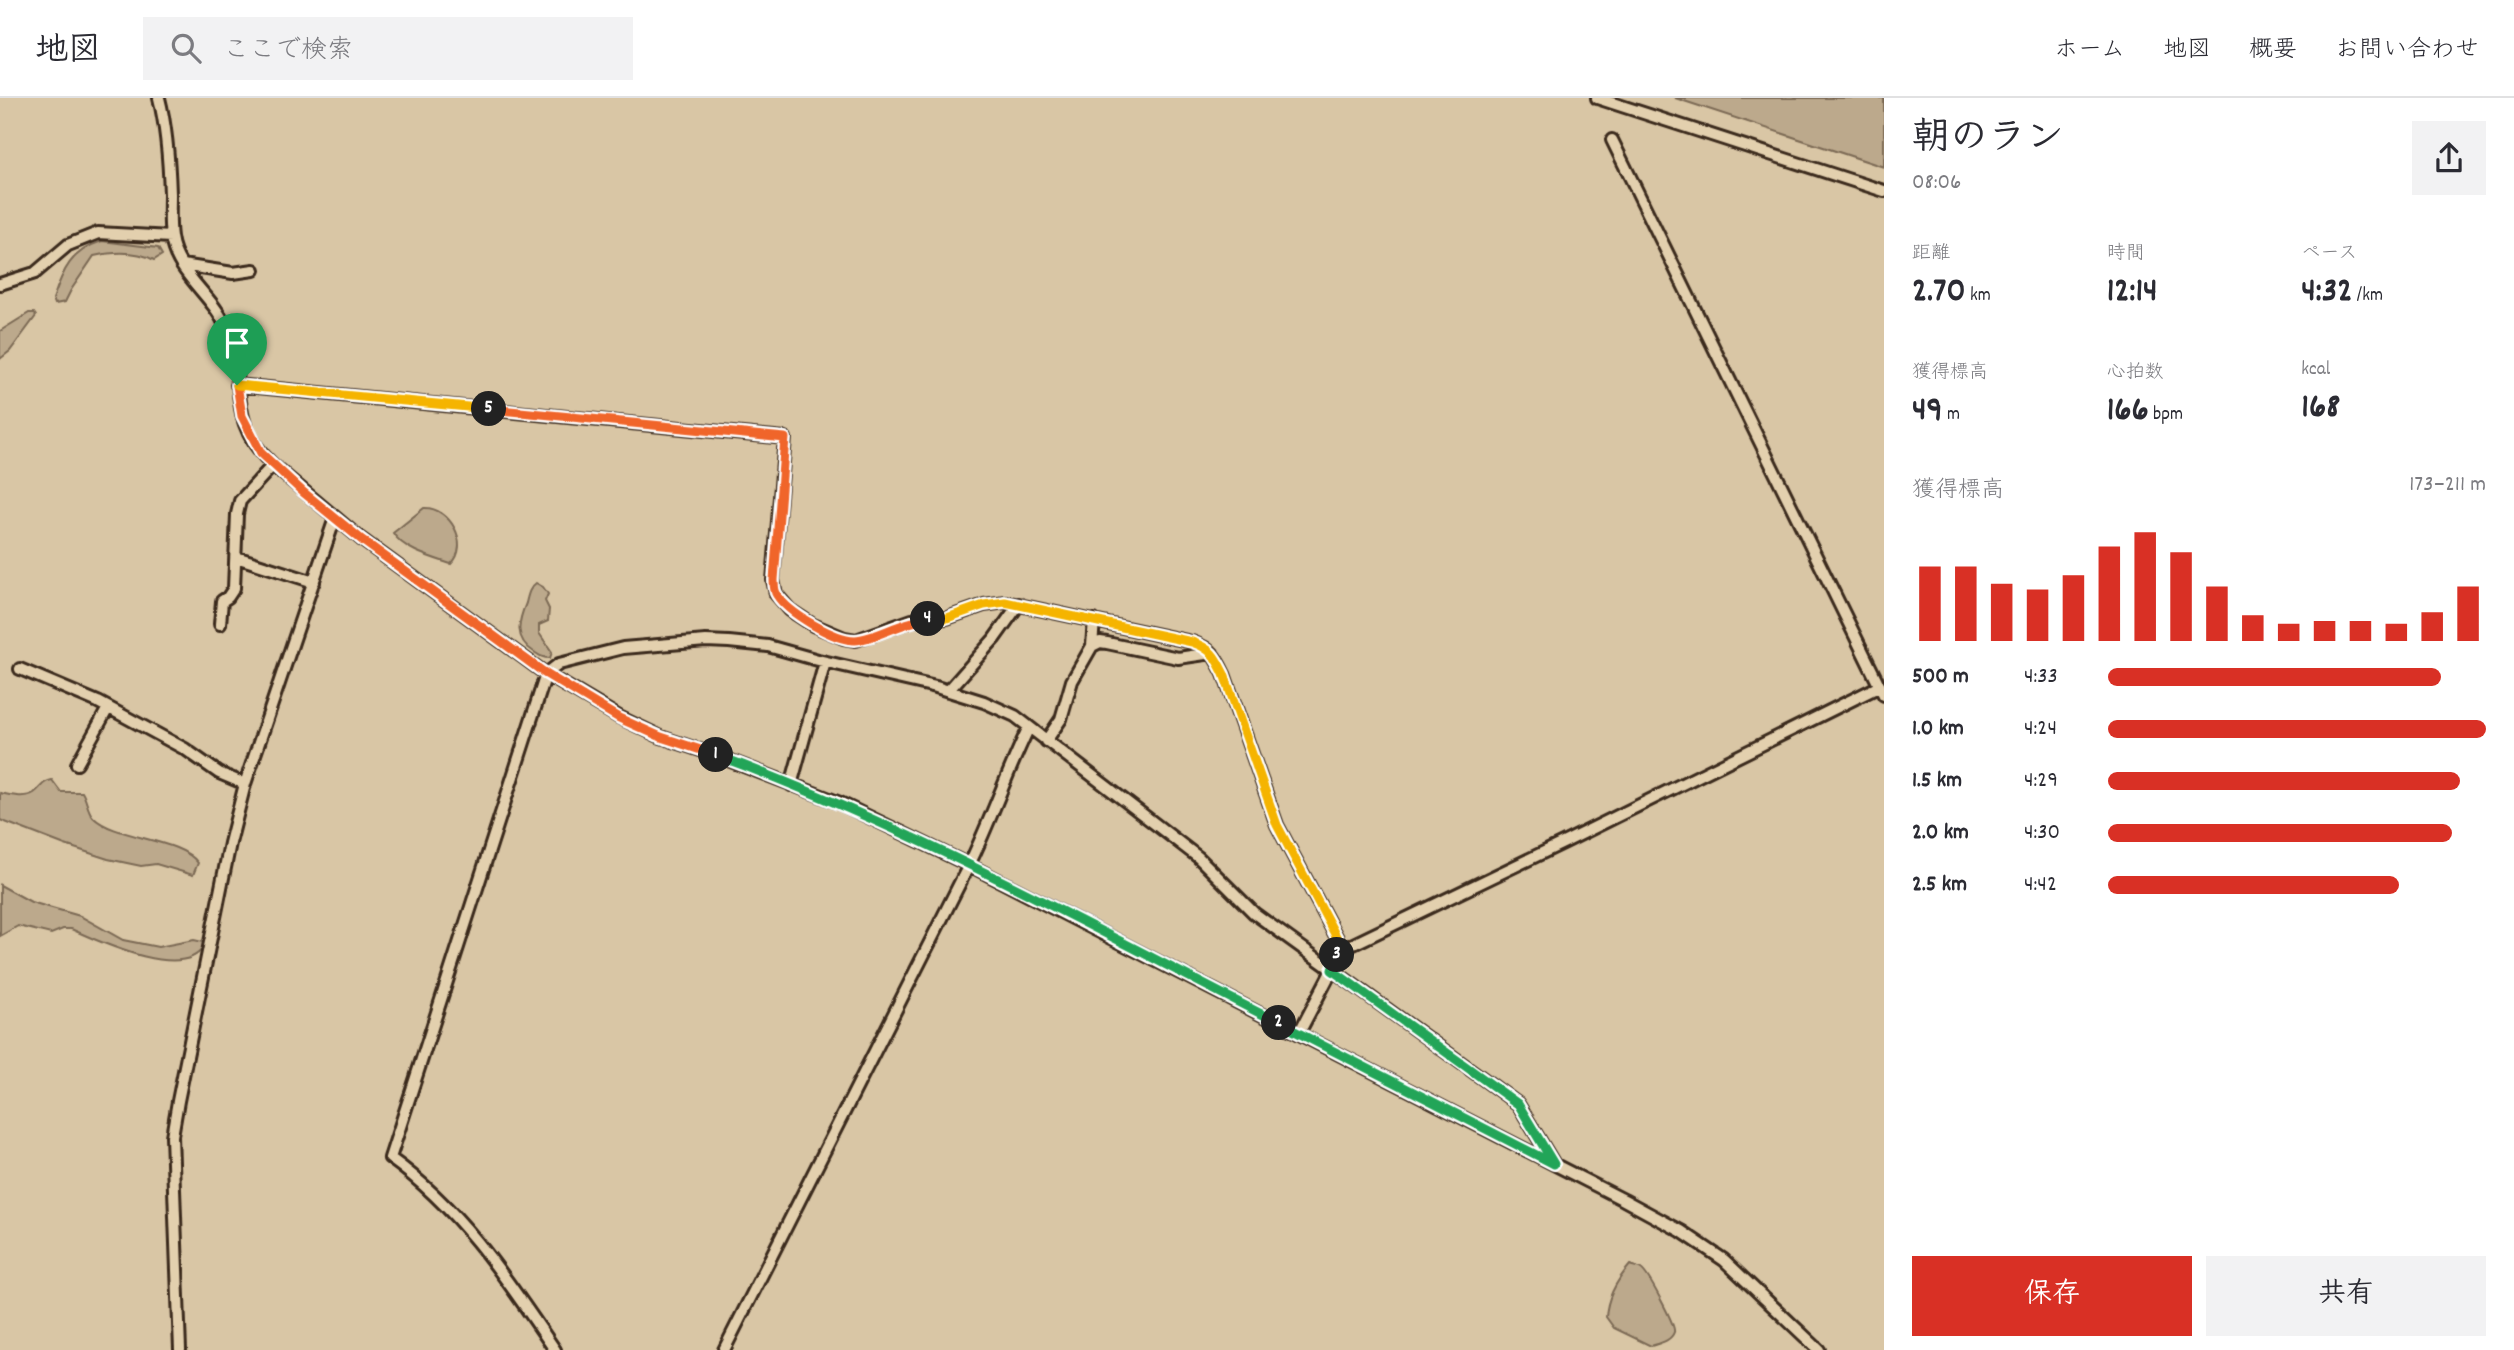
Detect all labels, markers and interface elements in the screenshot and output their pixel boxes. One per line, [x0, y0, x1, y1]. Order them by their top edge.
search box [143, 17, 633, 80]
text: 地図 [35, 29, 101, 76]
icon: search [167, 29, 205, 67]
text: ここで検索 [223, 33, 353, 70]
text: ホーム [2054, 34, 2125, 68]
text: 地図 [2163, 34, 2211, 68]
text: 概要 [2249, 34, 2297, 68]
text: お問い合わせ [2335, 34, 2479, 68]
text: 朝のラン [1912, 113, 2064, 168]
button: share [2412, 121, 2486, 195]
text: 08:06 [1912, 167, 1961, 200]
text: 距離 [1912, 241, 1950, 268]
text: 時間 [2107, 241, 2145, 268]
text: ペース [2301, 241, 2357, 268]
text: 2.70 [1912, 268, 1966, 318]
text: 12:14 [2107, 268, 2158, 318]
text: 4:32 [2301, 268, 2353, 318]
text: km [1966, 283, 1991, 310]
text: /km [2353, 283, 2383, 310]
pin [207, 313, 267, 385]
icon: arrive [218, 324, 256, 362]
text: kcal [2301, 357, 2330, 384]
text: 獲得標高 [1912, 360, 1988, 387]
text: 心拍数 [2107, 360, 2164, 387]
text: 168 [2301, 384, 2340, 434]
text: 49 [1912, 387, 1943, 437]
text: 166 [2107, 387, 2149, 437]
pin: 5 [472, 392, 506, 426]
text: 5 [484, 395, 493, 422]
text: m [1943, 402, 1960, 429]
text: bpm [2149, 402, 2183, 429]
text: 173–211 m [2409, 469, 2486, 502]
text: 獲得標高 [1912, 475, 2004, 508]
pin: 4 [911, 602, 946, 636]
text: 4 [924, 605, 931, 632]
text: 500 m [1912, 661, 1969, 694]
text: 4:33 [2024, 661, 2058, 694]
text: 1.0 km [1912, 713, 1964, 746]
text: 4:24 [2024, 713, 2057, 746]
pin: 1 [698, 738, 734, 772]
text: 1 [713, 741, 718, 768]
text: 1.5 km [1912, 765, 1962, 798]
text: 4:29 [2024, 765, 2058, 798]
text: 2.0 km [1912, 817, 1969, 850]
text: 4:30 [2024, 817, 2060, 850]
text: 2.5 km [1912, 869, 1967, 902]
text: 4:42 [2024, 869, 2057, 902]
pin: 3 [1320, 938, 1354, 972]
text: 3 [1332, 941, 1341, 968]
pin: 2 [1262, 1006, 1296, 1040]
text: 2 [1274, 1009, 1283, 1036]
button: 保存 [1912, 1256, 2192, 1336]
button: 共有 [2206, 1256, 2486, 1336]

